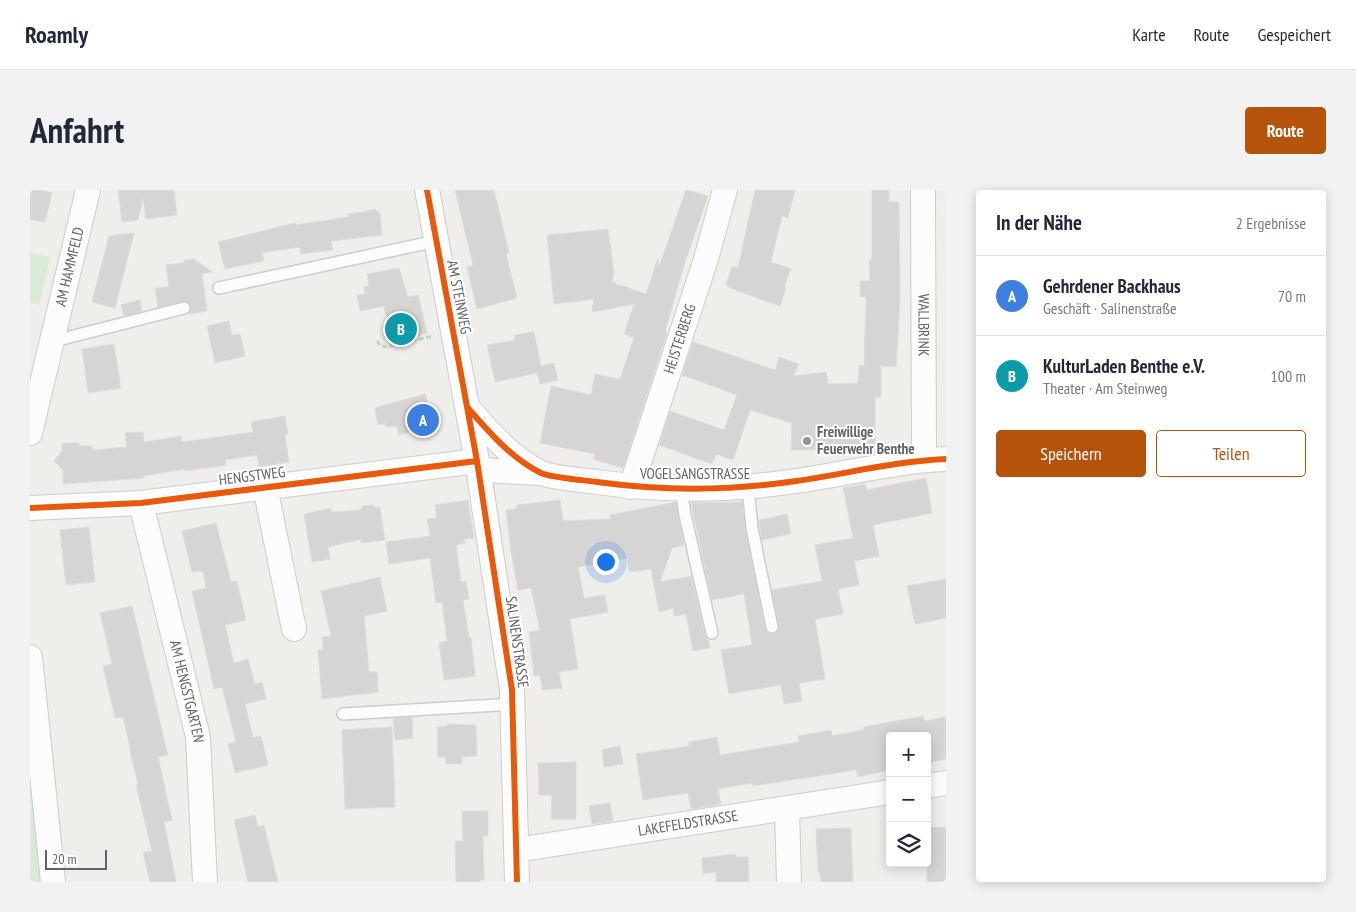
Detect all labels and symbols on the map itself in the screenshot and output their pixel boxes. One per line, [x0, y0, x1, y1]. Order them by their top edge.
street label: AM HAMMFELD [51, 225, 88, 308]
street label: AM STEINWEG [443, 258, 476, 335]
street label: WALLBRINK [914, 294, 934, 357]
street label: HEISTERBERG [659, 301, 700, 376]
pin: B [385, 310, 417, 348]
pin: A [407, 401, 439, 439]
place label: Freiwillige Feuerwehr Benthe [817, 422, 915, 458]
marker: Freiwillige Feuerwehr Benthe [801, 435, 813, 447]
street label: HENGSTWEG [218, 462, 286, 489]
street label: VOGELSANGSTRASSE [639, 464, 750, 483]
your location [593, 549, 619, 575]
street label: SALINENSTRASSE [502, 595, 533, 689]
street label: AM HENGSTGARTEN [166, 638, 208, 743]
street label: LAKEFELDSTRASSE [637, 806, 739, 840]
scale bar [45, 847, 108, 870]

